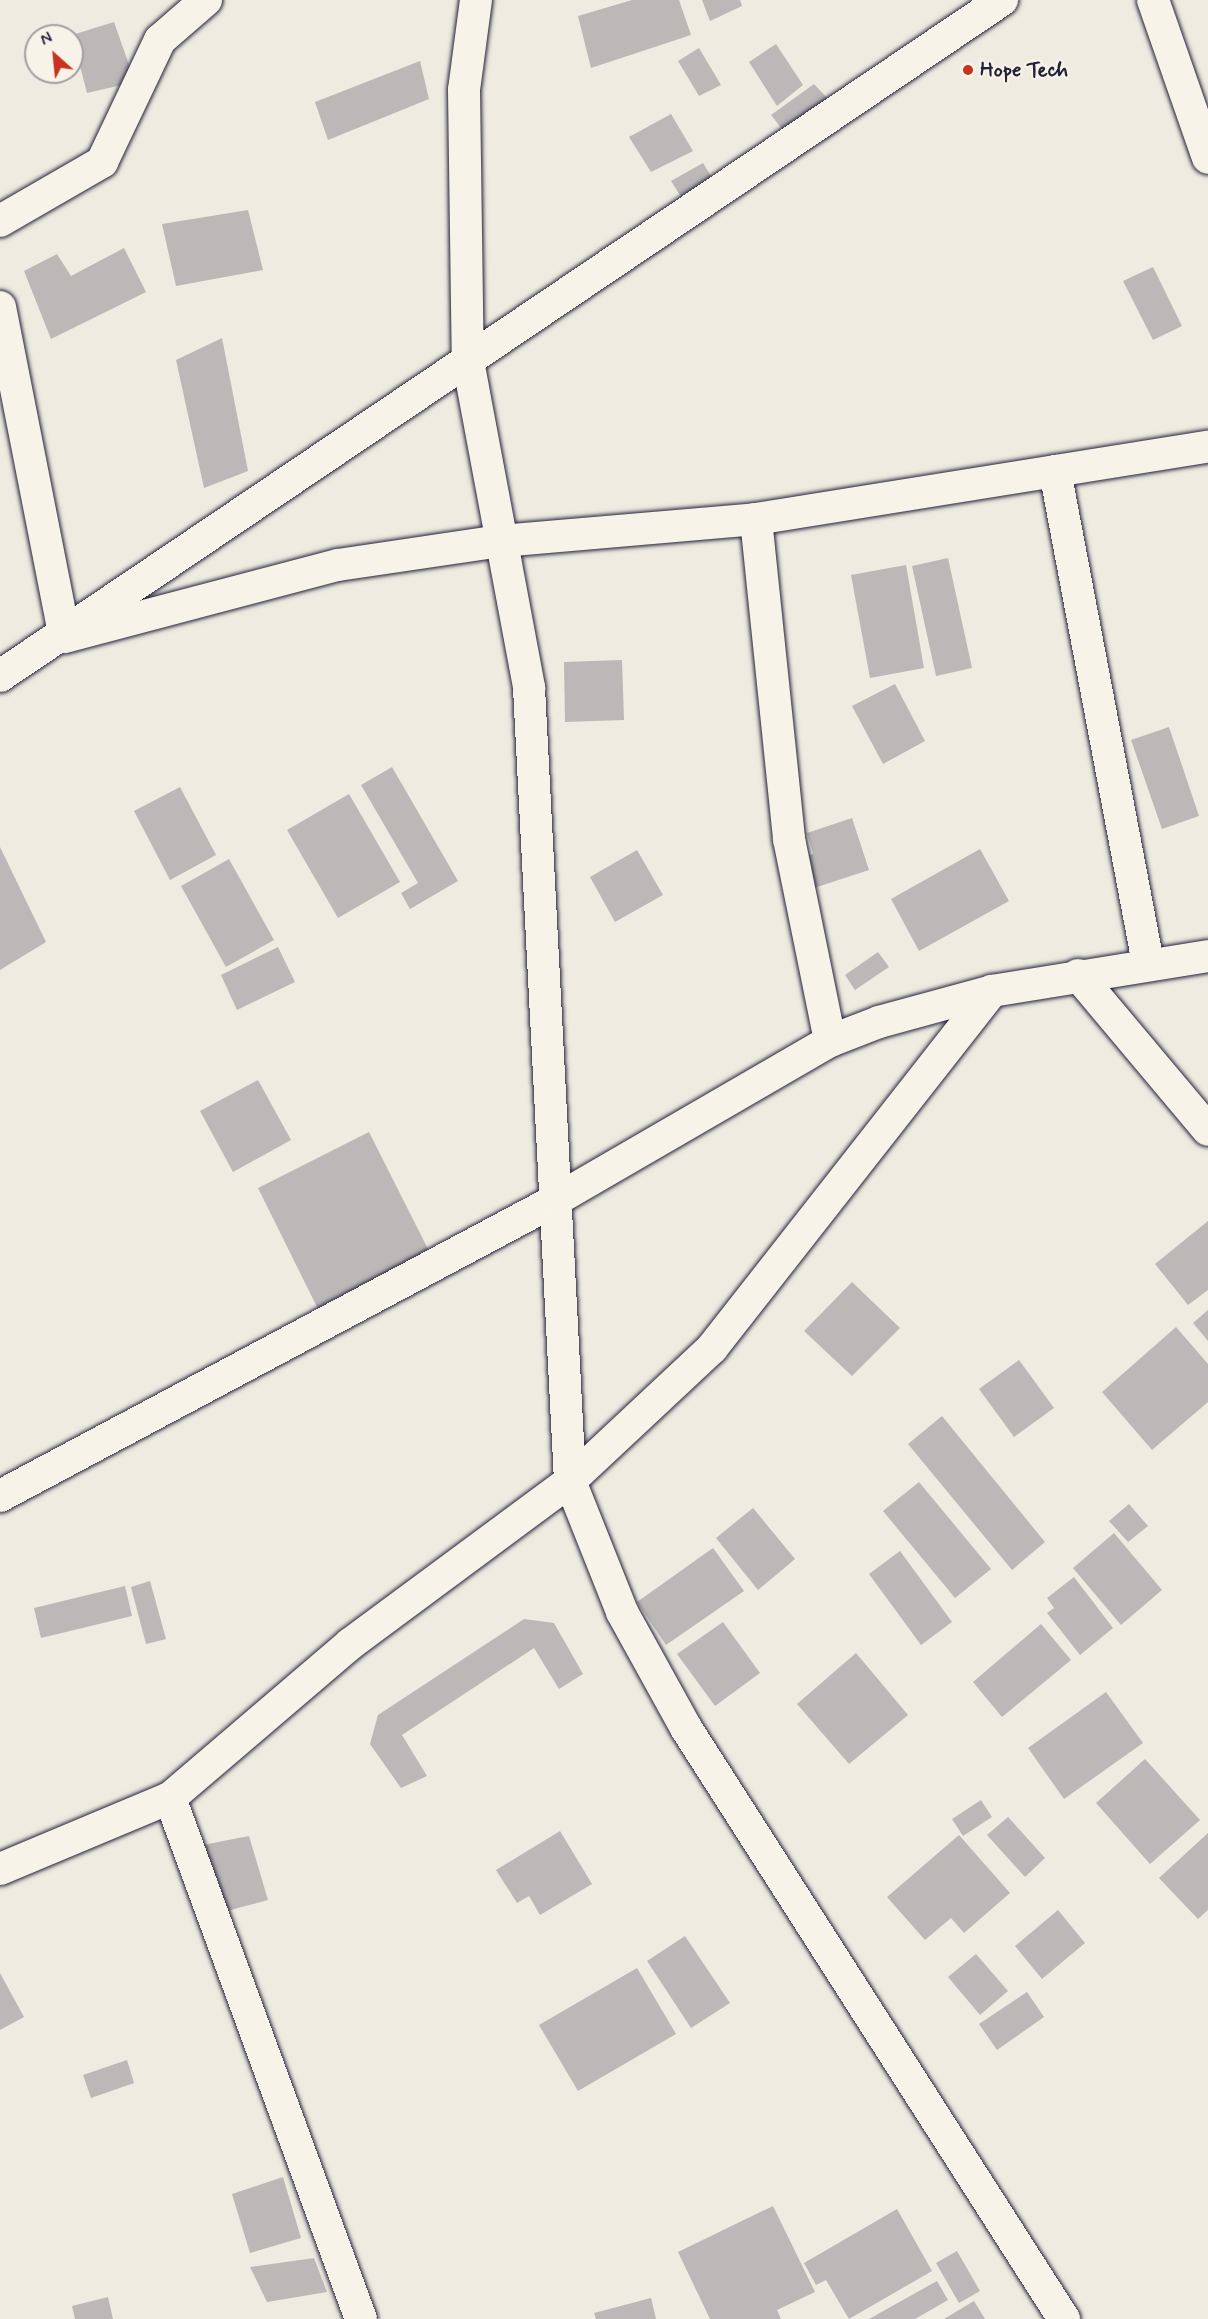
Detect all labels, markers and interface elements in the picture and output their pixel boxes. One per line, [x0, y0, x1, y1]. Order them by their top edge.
north arrow [24, 24, 84, 84]
text: N [37, 28, 56, 51]
place label: Hope Tech [980, 57, 1066, 83]
marker: Hope Tech [961, 63, 975, 77]

